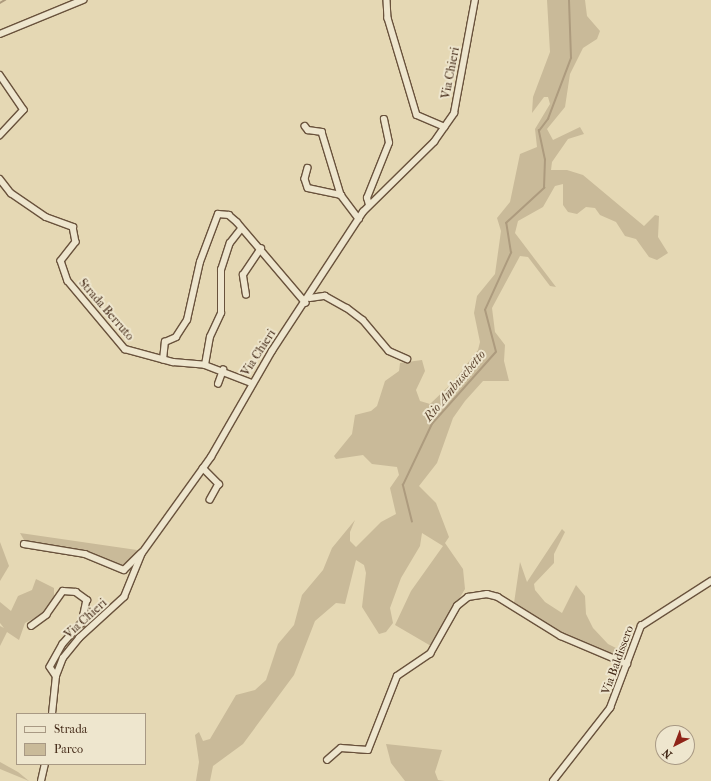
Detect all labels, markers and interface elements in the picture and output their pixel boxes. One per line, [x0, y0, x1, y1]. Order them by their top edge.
street label: Via Chieri [439, 46, 463, 100]
street label: Strada Berruto [75, 276, 137, 344]
street label: Via Chieri [239, 327, 279, 379]
water label: Rio Ambuschetto [421, 347, 489, 425]
street label: Via Chieri [62, 596, 110, 642]
street label: Via Baldissero [599, 624, 637, 696]
legend [16, 713, 146, 765]
text: Strada [54, 722, 87, 736]
north arrow [655, 725, 695, 765]
text: Parco [54, 742, 83, 756]
text: N [660, 746, 675, 761]

